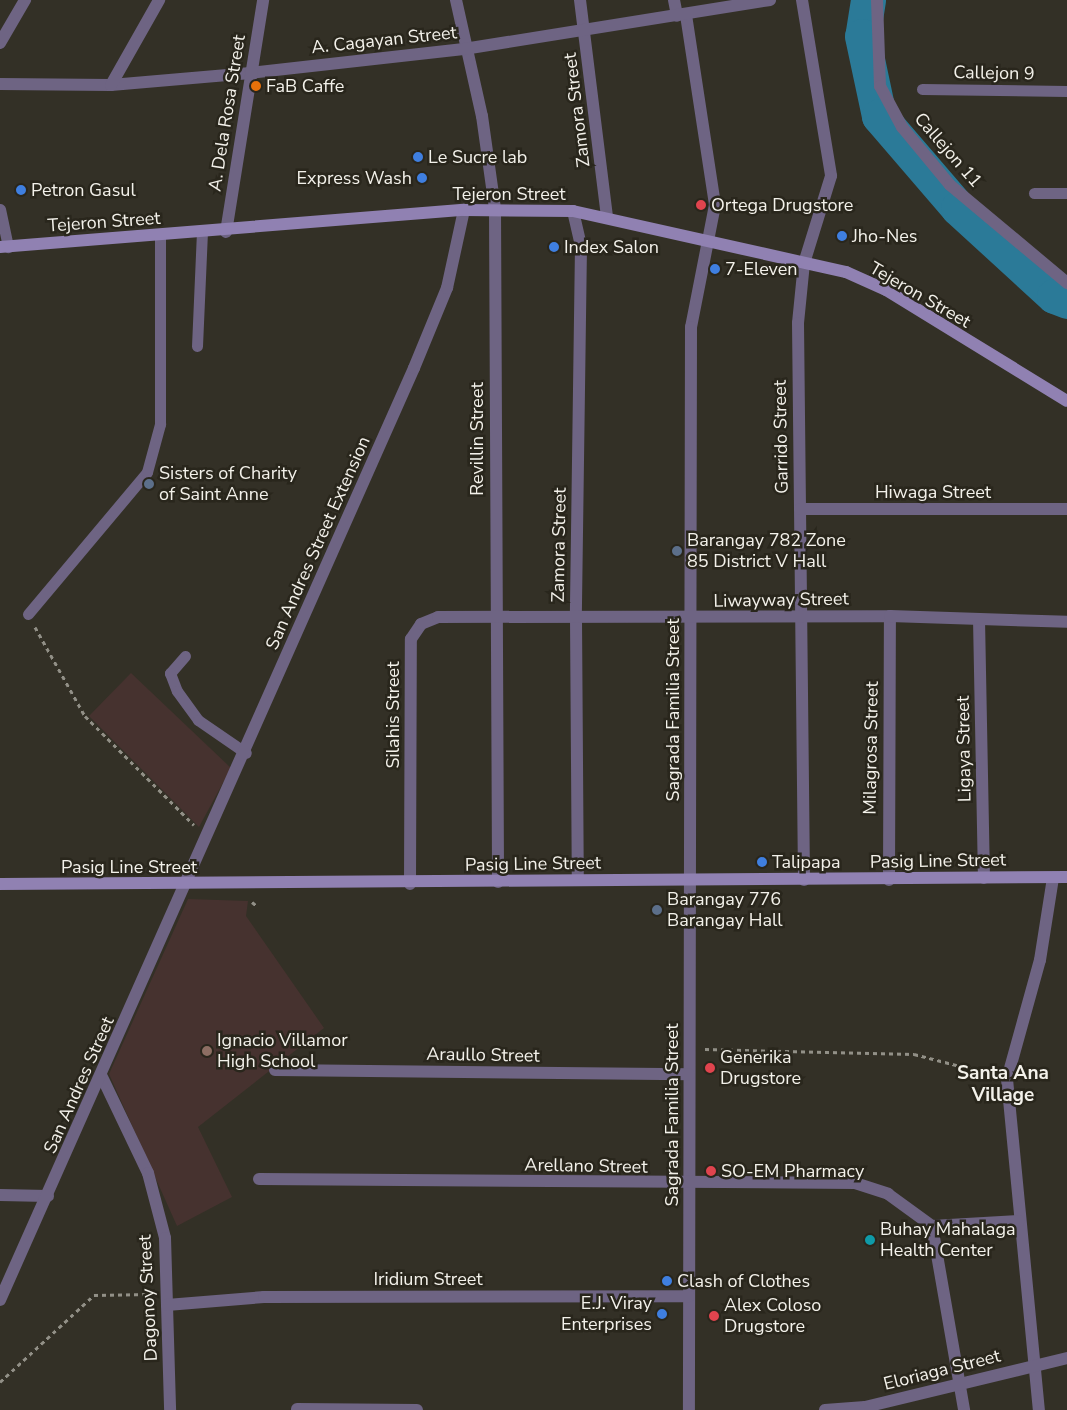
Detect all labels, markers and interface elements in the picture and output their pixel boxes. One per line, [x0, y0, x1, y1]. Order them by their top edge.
street label: A. Cagayan Street [310, 22, 458, 58]
street label: A. Dela Rosa Street [204, 33, 250, 193]
street label: Zamora Street [559, 52, 595, 168]
street label: Callejon 9 [953, 61, 1035, 85]
place label: FaB Caffe [266, 75, 344, 97]
marker: FaB Caffe [250, 80, 262, 92]
street label: Callejon 11 [910, 108, 986, 192]
place label: Le Sucre lab [428, 146, 527, 168]
marker: Le Sucre lab [412, 151, 424, 163]
place label: Express Wash [297, 167, 412, 189]
marker: Express Wash [416, 172, 428, 184]
place label: Petron Gasul [31, 179, 136, 201]
street label: Tejeron Street [452, 183, 566, 205]
marker: Petron Gasul [15, 184, 27, 196]
place label: Ortega Drugstore [711, 194, 853, 216]
marker: Ortega Drugstore [695, 199, 707, 211]
street label: Tejeron Street [47, 207, 161, 237]
place label: Jho-Nes [852, 225, 918, 247]
marker: Jho-Nes [836, 230, 848, 242]
place label: Index Salon [564, 236, 659, 258]
marker: Index Salon [548, 241, 560, 253]
street label: Tejeron Street [866, 257, 974, 333]
place label: 7-Eleven [725, 258, 798, 280]
marker: 7-Eleven [709, 263, 721, 275]
street label: Garrido Street [769, 380, 793, 494]
street label: Revillin Street [466, 382, 488, 496]
street label: San Andres Street Extension [261, 433, 375, 653]
place label: Sisters of Charity of Saint Anne [159, 463, 297, 506]
marker: Sisters of Charity of Saint Anne [143, 478, 155, 490]
street label: Hiwaga Street [875, 481, 991, 503]
street label: Zamora Street [547, 487, 571, 603]
place label: Barangay 782 Zone 85 District V Hall [687, 530, 846, 572]
marker: Barangay 782 Zone 85 District V Hall [671, 545, 683, 557]
street label: Liwayway Street [713, 588, 849, 612]
street label: Sagrada Familia Street [662, 618, 684, 802]
street label: Silahis Street [382, 662, 404, 768]
street label: Milagrosa Street [859, 681, 883, 815]
street label: Ligaya Street [952, 696, 976, 802]
street label: Pasig Line Street [870, 849, 1006, 873]
place label: Talipapa [772, 851, 841, 873]
street label: Pasig Line Street [465, 852, 601, 876]
street label: Pasig Line Street [61, 856, 197, 878]
marker: Talipapa [756, 856, 768, 868]
place label: Barangay 776 Barangay Hall [667, 889, 783, 932]
marker: Barangay 776 Barangay Hall [651, 904, 663, 916]
street label: San Andres Street [39, 1013, 119, 1157]
street label: Sagrada Familia Street [661, 1023, 683, 1207]
place label: Ignacio Villamor High School [217, 1030, 348, 1072]
street label: Araullo Street [426, 1043, 540, 1067]
marker: Ignacio Villamor High School [201, 1045, 213, 1057]
place label: Generika Drugstore [720, 1047, 801, 1090]
marker: Generika Drugstore [704, 1062, 716, 1074]
district label: Santa Ana Village [957, 1063, 1049, 1107]
street label: Arellano Street [524, 1154, 648, 1178]
place label: SO-EM Pharmacy [721, 1160, 864, 1182]
marker: SO-EM Pharmacy [705, 1165, 717, 1177]
place label: Buhay Mahalaga Health Center [880, 1219, 1015, 1262]
street label: Dagonoy Street [134, 1234, 162, 1362]
marker: Buhay Mahalaga Health Center [864, 1234, 876, 1246]
street label: Iridium Street [373, 1268, 483, 1290]
place label: Clash of Clothes [677, 1270, 810, 1292]
marker: Clash of Clothes [661, 1275, 673, 1287]
place label: E.J. Viray Enterprises [561, 1293, 652, 1336]
place label: Alex Coloso Drugstore [724, 1295, 821, 1338]
marker: E.J. Viray Enterprises [656, 1308, 668, 1320]
marker: Alex Coloso Drugstore [708, 1310, 720, 1322]
street label: Eloriaga Street [881, 1345, 1003, 1395]

